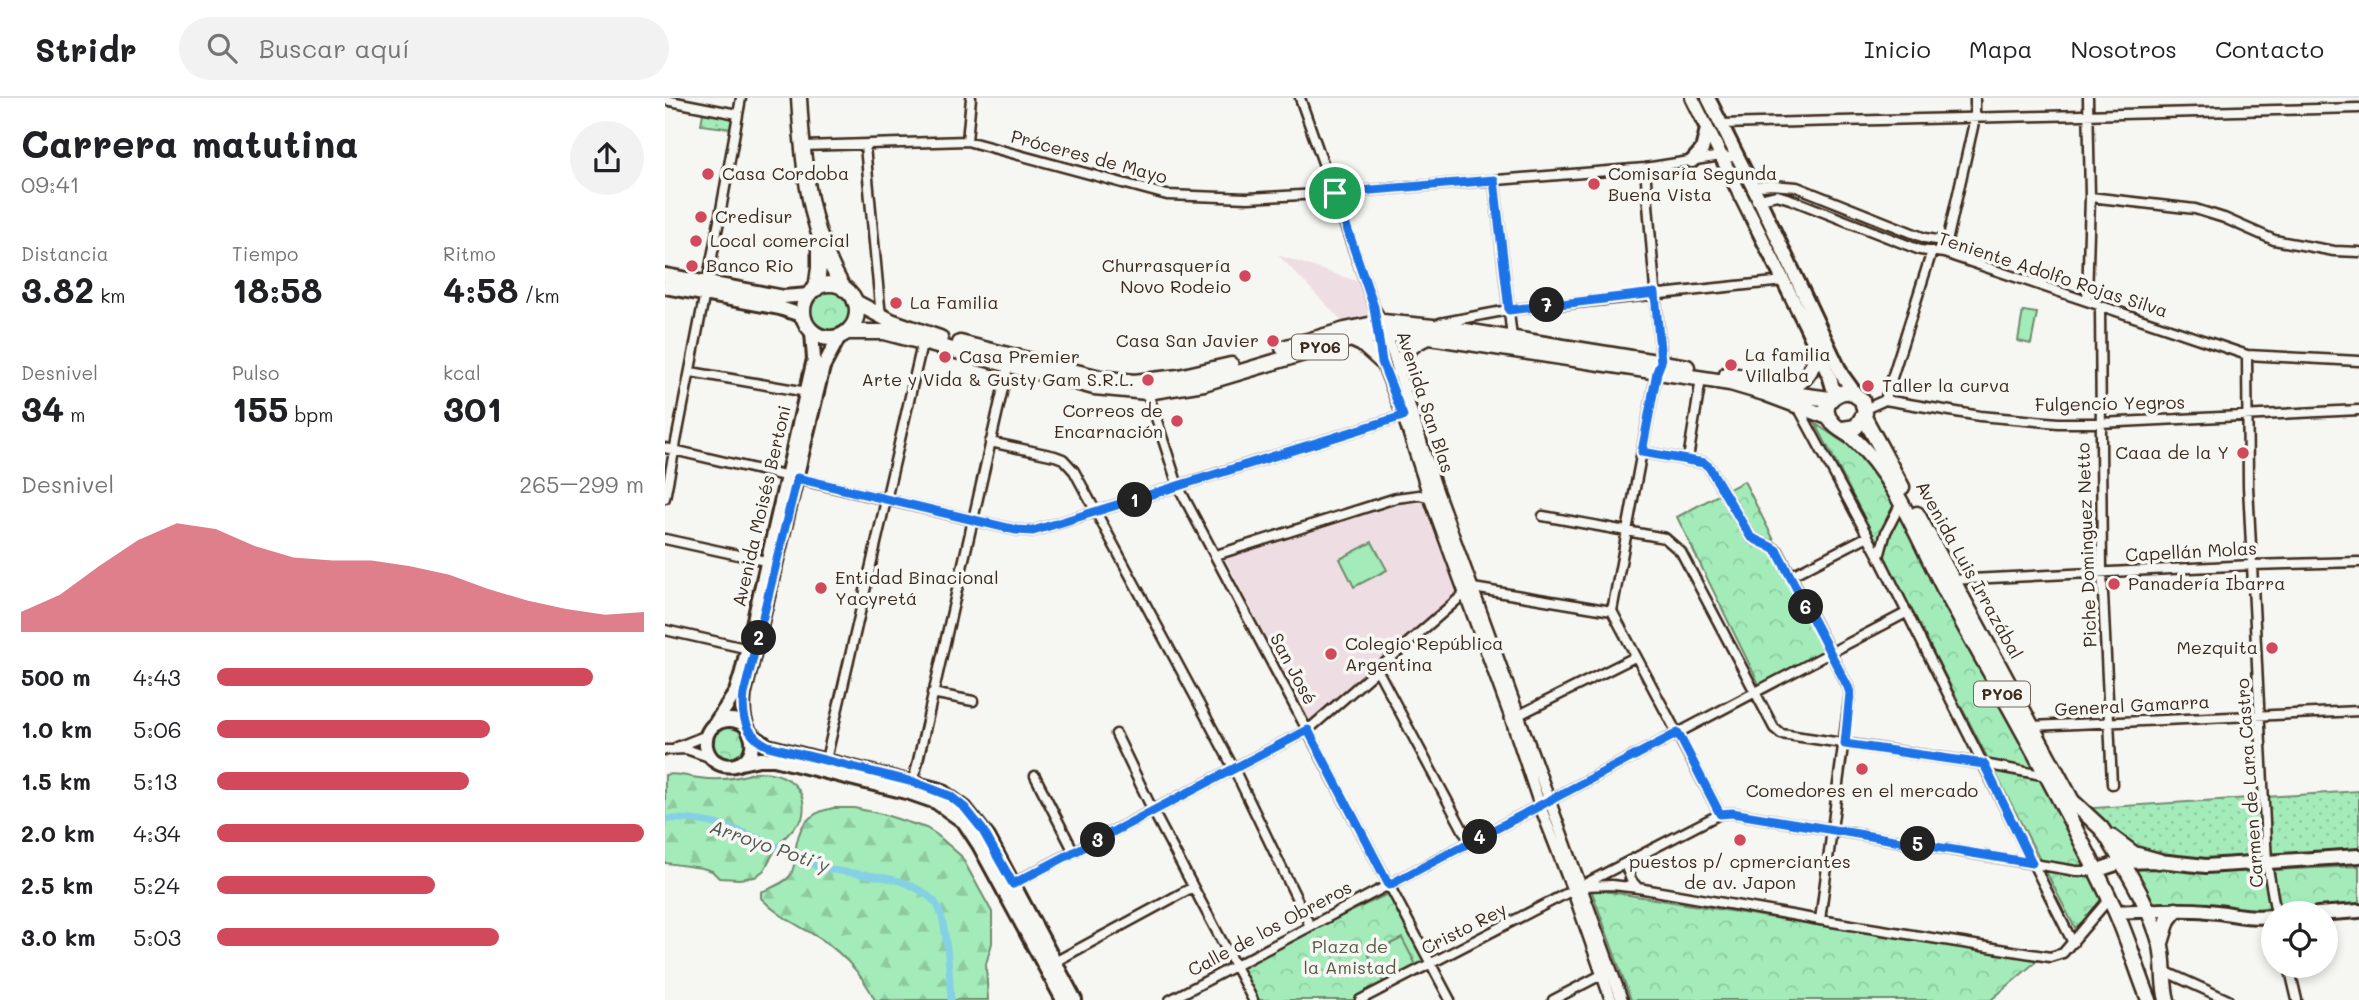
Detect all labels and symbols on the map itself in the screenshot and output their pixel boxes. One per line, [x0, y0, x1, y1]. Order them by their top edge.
street label: Próceres de Mayo [1008, 124, 1170, 189]
place label: Casa Cordoba [722, 161, 849, 185]
place label: Comisaría Segunda Buena Vista [1608, 161, 1777, 206]
pin [1305, 163, 1365, 223]
marker: Casa Cordoba [700, 166, 716, 182]
marker: Comisaría Segunda Buena Vista [1586, 176, 1602, 192]
place label: Credisur [715, 204, 793, 228]
marker: Credisur [693, 209, 709, 225]
street label: Teniente Adolfo Rojas Silva [1935, 226, 2171, 323]
place label: Local comercial [710, 228, 850, 252]
marker: Local comercial [688, 233, 704, 249]
place label: Banco Rio [706, 253, 793, 277]
place label: Churrasquería Novo Rodeio [1102, 253, 1231, 298]
marker: Banco Rio [684, 258, 700, 274]
marker: Churrasquería Novo Rodeio [1237, 268, 1253, 284]
pin: 7 [1529, 288, 1565, 322]
place label: La Familia [910, 290, 999, 314]
marker: La Familia [888, 295, 904, 311]
place label: Casa San Javier [1116, 328, 1259, 352]
street label: Avenida San Blas [1392, 328, 1460, 476]
marker: Casa San Javier [1265, 333, 1281, 349]
road number: PY06 [1292, 334, 1348, 360]
place label: La familia Villalba [1745, 342, 1831, 387]
place label: Casa Premier [959, 344, 1080, 368]
marker: Casa Premier [937, 349, 953, 365]
marker: La familia Villalba [1723, 357, 1739, 373]
place label: Arte y Vida & Gusty Gam S.R.L. [862, 367, 1134, 391]
marker: Arte y Vida & Gusty Gam S.R.L. [1140, 372, 1156, 388]
place label: Taller la curva [1882, 373, 2010, 397]
marker: Taller la curva [1860, 378, 1876, 394]
street label: Fulgencio Yegros [2035, 390, 2185, 416]
place label: Correos de Encarnación [1054, 398, 1163, 443]
street label: Avenida Moisés Bertoni [726, 403, 796, 609]
marker: Correos de Encarnación [1169, 413, 1185, 429]
place label: Caaa de la Y [2115, 440, 2229, 464]
street label: Piche Dominguez Netto [2070, 442, 2102, 648]
marker: Caaa de la Y [2235, 445, 2251, 461]
street label: Avenida Luis Irrazábal [1911, 476, 2029, 663]
pin: 1 [1117, 482, 1153, 518]
street label: Capellán Molas [2125, 536, 2257, 566]
place label: Entidad Binacional Yacyretá [835, 565, 999, 610]
place label: Panadería Ibarra [2128, 571, 2285, 595]
marker: Panadería Ibarra [2106, 576, 2122, 592]
marker: Entidad Binacional Yacyretá [813, 580, 829, 596]
pin: 6 [1789, 589, 1823, 624]
pin: 2 [741, 620, 777, 656]
street label: San José [1265, 629, 1323, 708]
place label: Colegio República Argentina [1345, 631, 1504, 676]
place label: Mezquita [2176, 635, 2258, 659]
marker: Mezquita [2264, 640, 2280, 656]
marker: Colegio República Argentina [1323, 646, 1339, 662]
street label: Carmen de Lara Castro [2230, 677, 2268, 889]
road number: PY06 [1974, 681, 2030, 706]
street label: General Gamarra [2054, 689, 2210, 721]
marker: Comedores en el mercado [1854, 761, 1870, 777]
place label: Comedores en el mercado [1746, 778, 1979, 802]
water label: Arroyo Poti´y [707, 813, 833, 878]
pin: 4 [1463, 820, 1497, 854]
pin: 3 [1081, 822, 1115, 858]
pin: 5 [1901, 826, 1935, 862]
marker: puestos p/ cpmerciantes de av. Japon [1732, 832, 1748, 848]
place label: puestos p/ cpmerciantes de av. Japon [1629, 849, 1851, 894]
street label: Calle de los Obreros [1183, 875, 1356, 982]
street label: Cristo Rey [1417, 896, 1510, 960]
park label: Plaza de la Amistad [1303, 934, 1397, 979]

